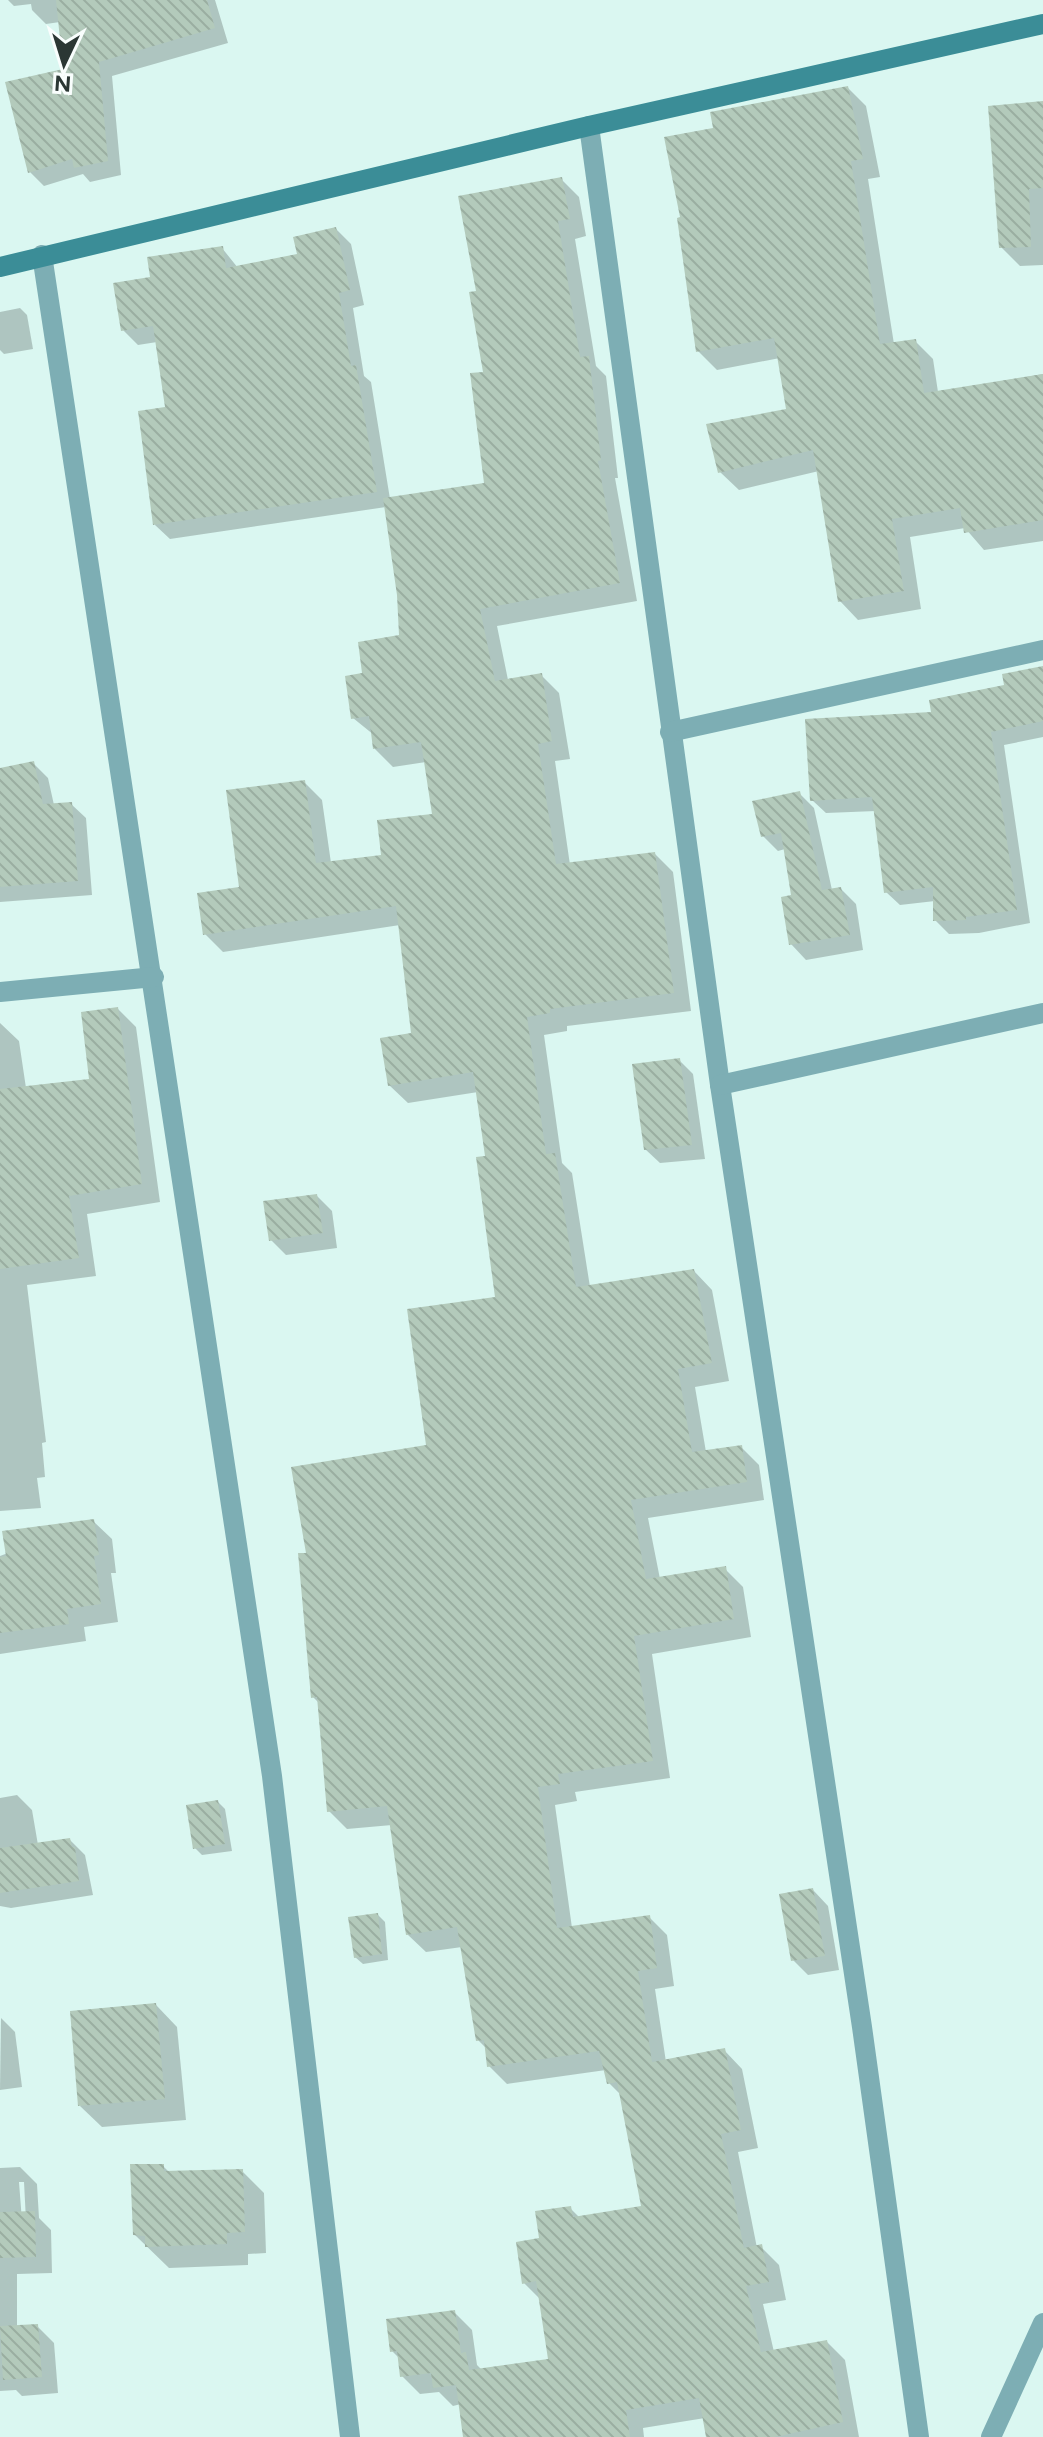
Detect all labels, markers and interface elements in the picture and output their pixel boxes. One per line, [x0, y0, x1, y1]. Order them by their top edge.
north arrow [24, 24, 104, 104]
text: N [53, 69, 72, 98]

